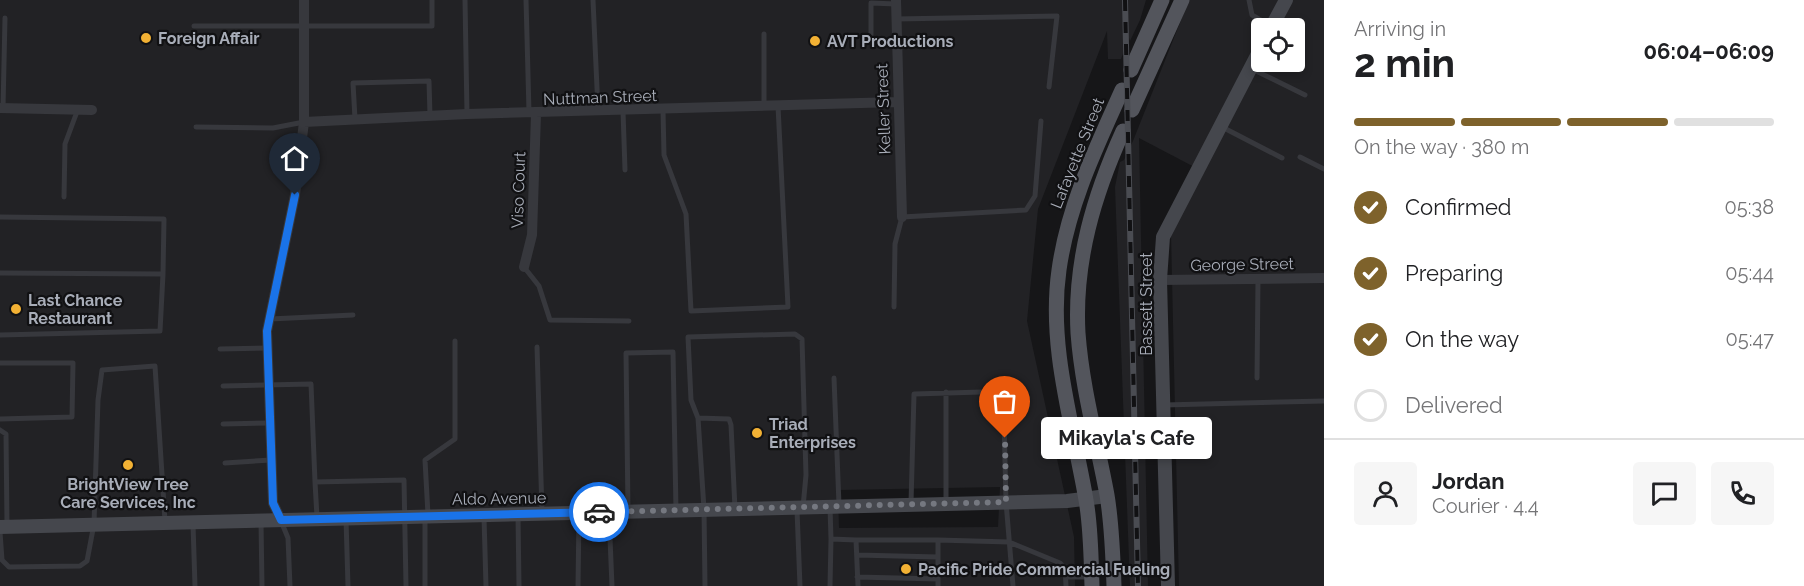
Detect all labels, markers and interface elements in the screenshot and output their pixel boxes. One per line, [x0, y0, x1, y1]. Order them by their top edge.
text: Arriving in [1354, 17, 1446, 41]
map controls [1251, 18, 1305, 72]
button: locate [1251, 18, 1305, 72]
place label: Foreign Affair [158, 29, 259, 48]
marker: Foreign Affair [139, 31, 153, 45]
place label: AVT Productions [827, 32, 953, 51]
marker: AVT Productions [808, 34, 822, 48]
text: 06:04–06:09 [1644, 38, 1774, 64]
text: 2 min [1354, 40, 1455, 86]
street label: Keller Street [872, 63, 895, 155]
street label: Nuttman Street [543, 86, 658, 109]
street label: Lafayette Street [1047, 94, 1109, 211]
pin [269, 133, 320, 195]
text: On the way · 380 m [1354, 135, 1529, 159]
icon: home [278, 142, 311, 175]
street label: Viso Court [508, 151, 529, 229]
icon: check [1354, 191, 1387, 224]
text: Confirmed [1405, 194, 1512, 220]
text: 05:38 [1725, 195, 1774, 219]
street label: Bassett Street [1137, 252, 1156, 356]
street label: George Street [1190, 254, 1295, 275]
icon: check [1354, 257, 1387, 290]
text: Preparing [1405, 260, 1503, 286]
text: 05:44 [1725, 261, 1774, 285]
place label: Last Chance Restaurant [28, 291, 123, 328]
marker: Last Chance Restaurant [9, 302, 23, 316]
icon: check [1354, 323, 1387, 356]
text: On the way [1405, 326, 1519, 352]
text: 05:47 [1726, 327, 1774, 351]
pin [979, 376, 1030, 438]
icon: bag [988, 385, 1021, 418]
text: Delivered [1405, 392, 1503, 418]
place label: Triad Enterprises [769, 415, 856, 452]
callout: Mikayla's Cafe [1041, 417, 1212, 459]
marker: Triad Enterprises [750, 426, 764, 440]
text: Mikayla's Cafe [1058, 426, 1195, 450]
marker: BrightView Tree Care Services, Inc [121, 458, 135, 472]
button: person [1354, 462, 1417, 525]
button: chat [1633, 462, 1696, 525]
button: phone [1711, 462, 1774, 525]
text: Jordan [1432, 468, 1504, 494]
place label: BrightView Tree Care Services, Inc [60, 475, 196, 512]
courier [569, 482, 629, 542]
street label: Aldo Avenue [452, 488, 546, 509]
text: Courier · 4.4 [1432, 494, 1539, 518]
icon: car [583, 496, 616, 529]
place label: Pacific Pride Commercial Fueling [918, 560, 1170, 579]
marker: Pacific Pride Commercial Fueling [899, 562, 913, 576]

